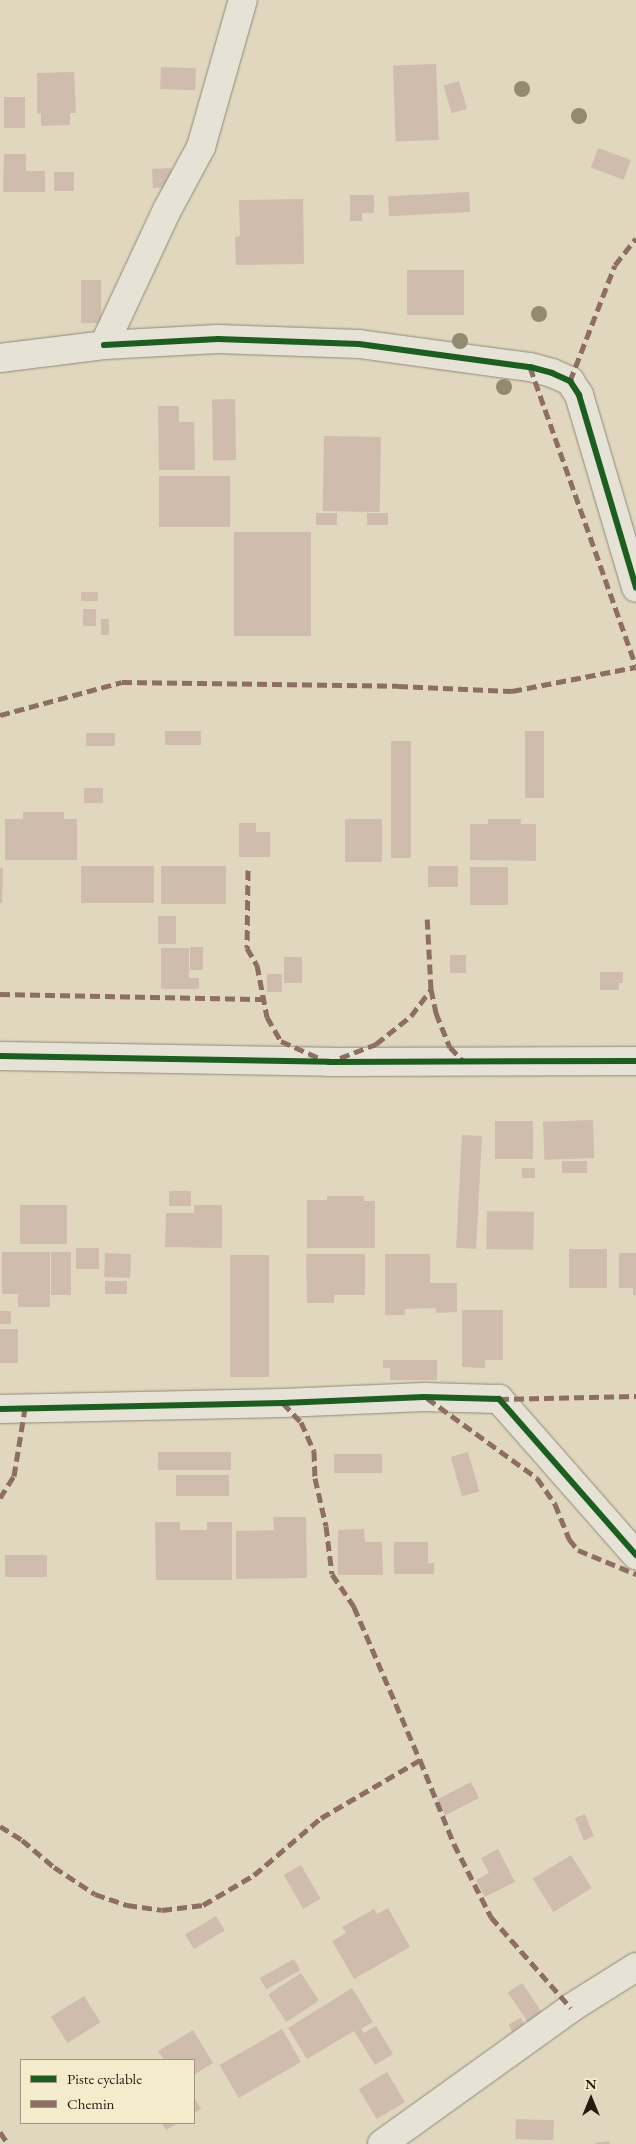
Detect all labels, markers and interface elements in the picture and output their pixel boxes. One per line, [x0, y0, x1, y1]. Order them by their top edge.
legend [20, 2059, 195, 2124]
text: Piste cyclable [67, 2069, 142, 2088]
north arrow [566, 2074, 616, 2124]
text: N [585, 2075, 597, 2093]
text: Chemin [67, 2094, 115, 2113]

